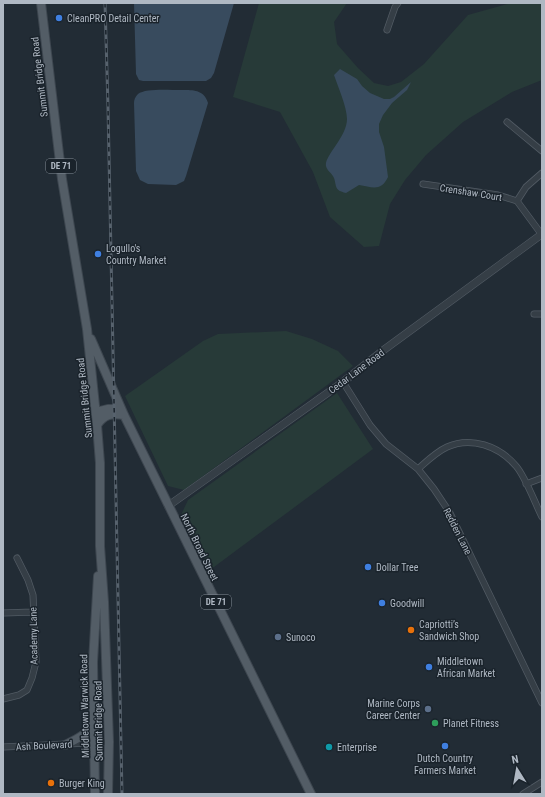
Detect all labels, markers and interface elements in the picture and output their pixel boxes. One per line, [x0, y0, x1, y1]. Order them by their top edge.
marker: CleanPRO Detail Center [54, 13, 64, 23]
place label: CleanPRO Detail Center [67, 13, 159, 24]
street label: Summit Bridge Road [29, 36, 50, 118]
road number: DE 71 [46, 159, 76, 173]
street label: Crenshaw Court [439, 182, 503, 203]
place label: Logullo's Country Market [106, 243, 166, 266]
marker: Logullo's Country Market [93, 249, 103, 259]
street label: Cedar Lane Road [326, 347, 386, 396]
street label: Summit Bridge Road [75, 357, 94, 438]
street label: Redden Lane [441, 506, 474, 557]
street label: North Broad Street [178, 512, 221, 583]
marker: Dollar Tree [363, 562, 373, 572]
place label: Dollar Tree [376, 562, 419, 573]
road number: DE 71 [201, 595, 231, 609]
marker: Goodwill [377, 598, 387, 608]
place label: Goodwill [390, 598, 424, 609]
street label: Academy Lane [27, 607, 40, 665]
place label: Capriotti’s Sandwich Shop [419, 619, 479, 642]
marker: Capriotti’s Sandwich Shop [406, 625, 416, 635]
marker: Sunoco [273, 632, 283, 642]
place label: Sunoco [286, 632, 316, 643]
street label: Middletown Warwick Road [78, 654, 91, 758]
place label: Middletown African Market [437, 656, 495, 679]
marker: Middletown African Market [424, 662, 434, 672]
street label: Summit Bridge Road [92, 681, 105, 761]
place label: Marine Corps Career Center [366, 698, 420, 721]
marker: Marine Corps Career Center [423, 704, 433, 714]
marker: Planet Fitness [430, 718, 440, 728]
place label: Planet Fitness [443, 718, 500, 729]
street label: Ash Boulevard [15, 739, 73, 752]
marker: Dutch Country Farmers Market [440, 741, 450, 751]
marker: Enterprise [324, 742, 334, 752]
place label: Enterprise [337, 742, 377, 753]
north arrow [497, 749, 537, 789]
place label: Dutch Country Farmers Market [414, 753, 476, 776]
text: N [511, 753, 520, 767]
marker: Burger King [46, 778, 56, 788]
place label: Burger King [59, 778, 105, 789]

